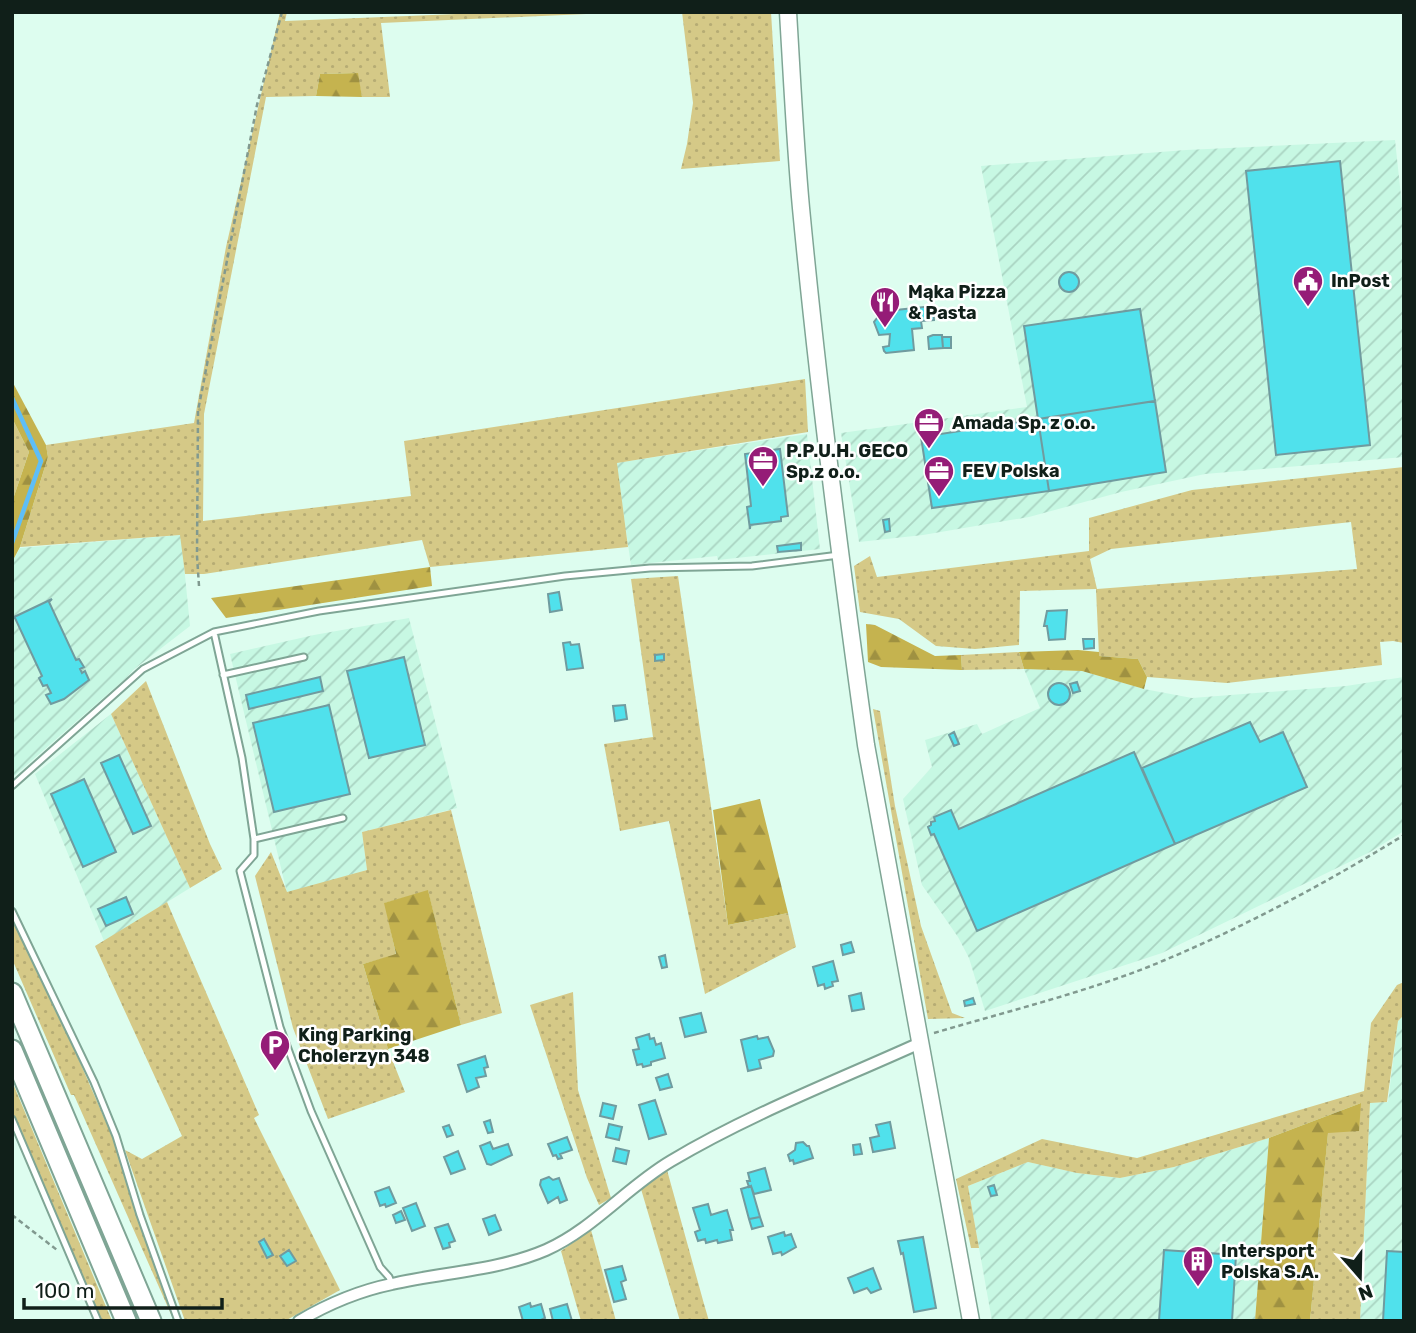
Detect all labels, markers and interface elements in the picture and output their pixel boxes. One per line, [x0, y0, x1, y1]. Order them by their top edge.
public building icon: InPost [1291, 264, 1325, 308]
place label: InPost [1331, 270, 1390, 292]
place label: Mąka Pizza & Pasta [908, 281, 1006, 324]
restaurant icon: Mąka Pizza & Pasta [868, 285, 902, 329]
office icon: Amada Sp. z o.o. [912, 406, 946, 450]
place label: Amada Sp. z o.o. [952, 412, 1096, 434]
place label: P.P.U.H. GECO Sp.z o.o. [786, 440, 908, 483]
office icon: P.P.U.H. GECO Sp.z o.o. [746, 444, 780, 488]
office icon: FEV Polska [922, 454, 956, 498]
place label: FEV Polska [962, 460, 1060, 482]
place label: King Parking Cholerzyn 348 [298, 1024, 430, 1067]
parking icon: King Parking Cholerzyn 348 [258, 1028, 292, 1072]
place label: Intersport Polska S.A. [1221, 1240, 1319, 1283]
north arrow [1325, 1242, 1395, 1312]
building icon: Intersport Polska S.A. [1181, 1244, 1215, 1288]
scale bar [24, 1266, 222, 1310]
text: 100 m [35, 1278, 94, 1303]
text: N [1355, 1279, 1376, 1306]

